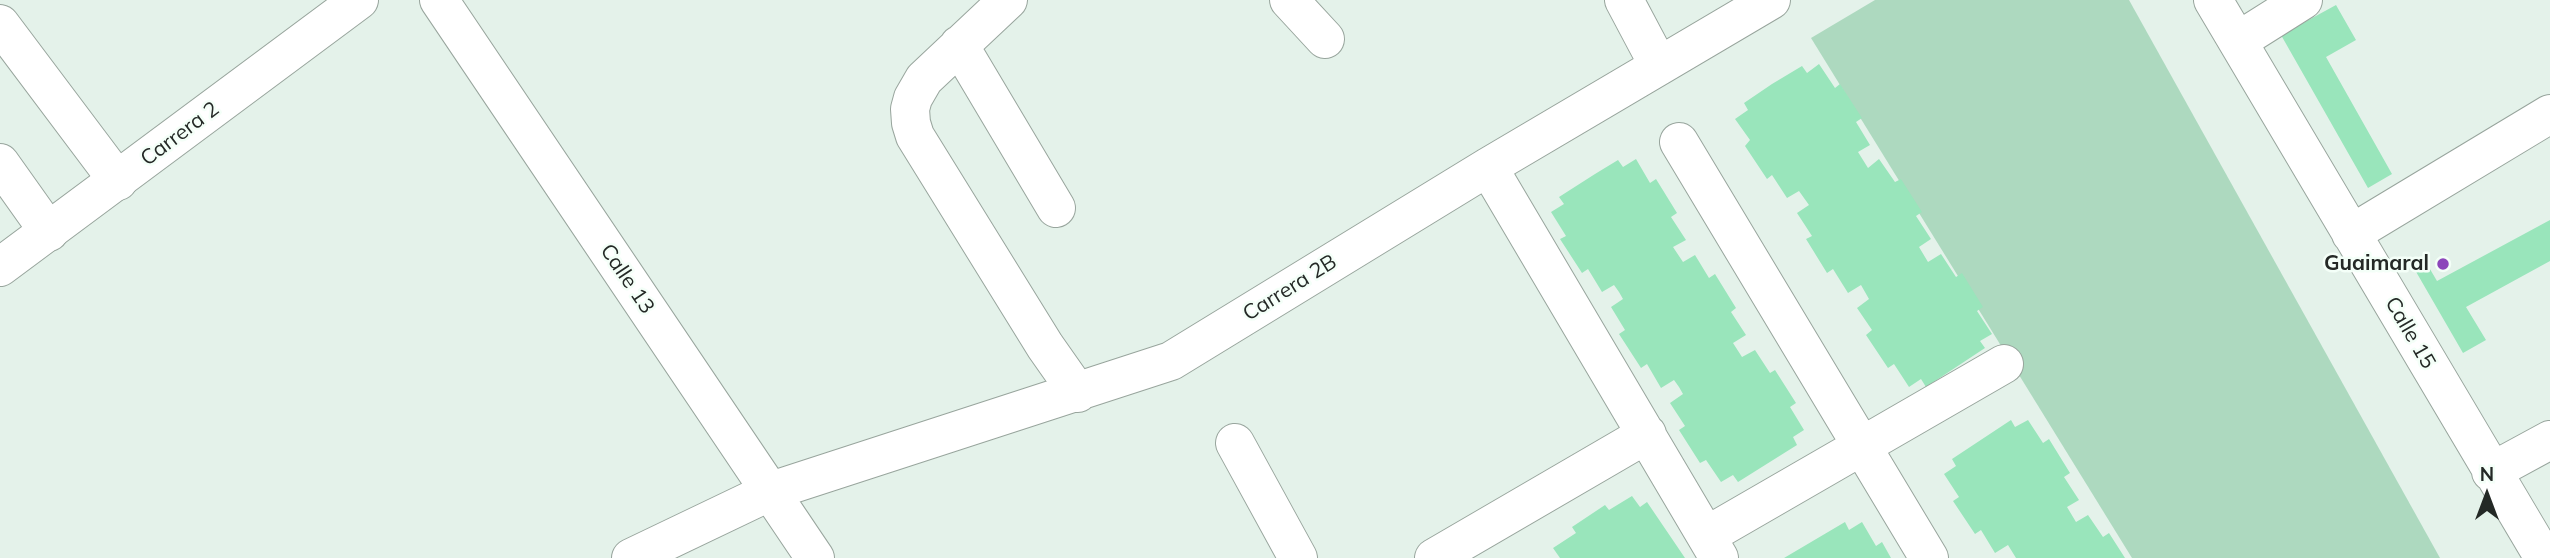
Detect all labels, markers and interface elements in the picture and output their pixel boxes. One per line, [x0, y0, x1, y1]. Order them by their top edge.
street label: Carrera 2 [136, 96, 224, 172]
street label: Calle 13 [595, 239, 659, 319]
street label: Carrera 2B [1239, 249, 1341, 327]
place label: Guaimaral [2324, 251, 2429, 277]
marker: Guaimaral [2435, 256, 2451, 272]
street label: Calle 15 [2379, 293, 2441, 373]
north arrow [2452, 460, 2522, 530]
text: N [2480, 462, 2494, 486]

